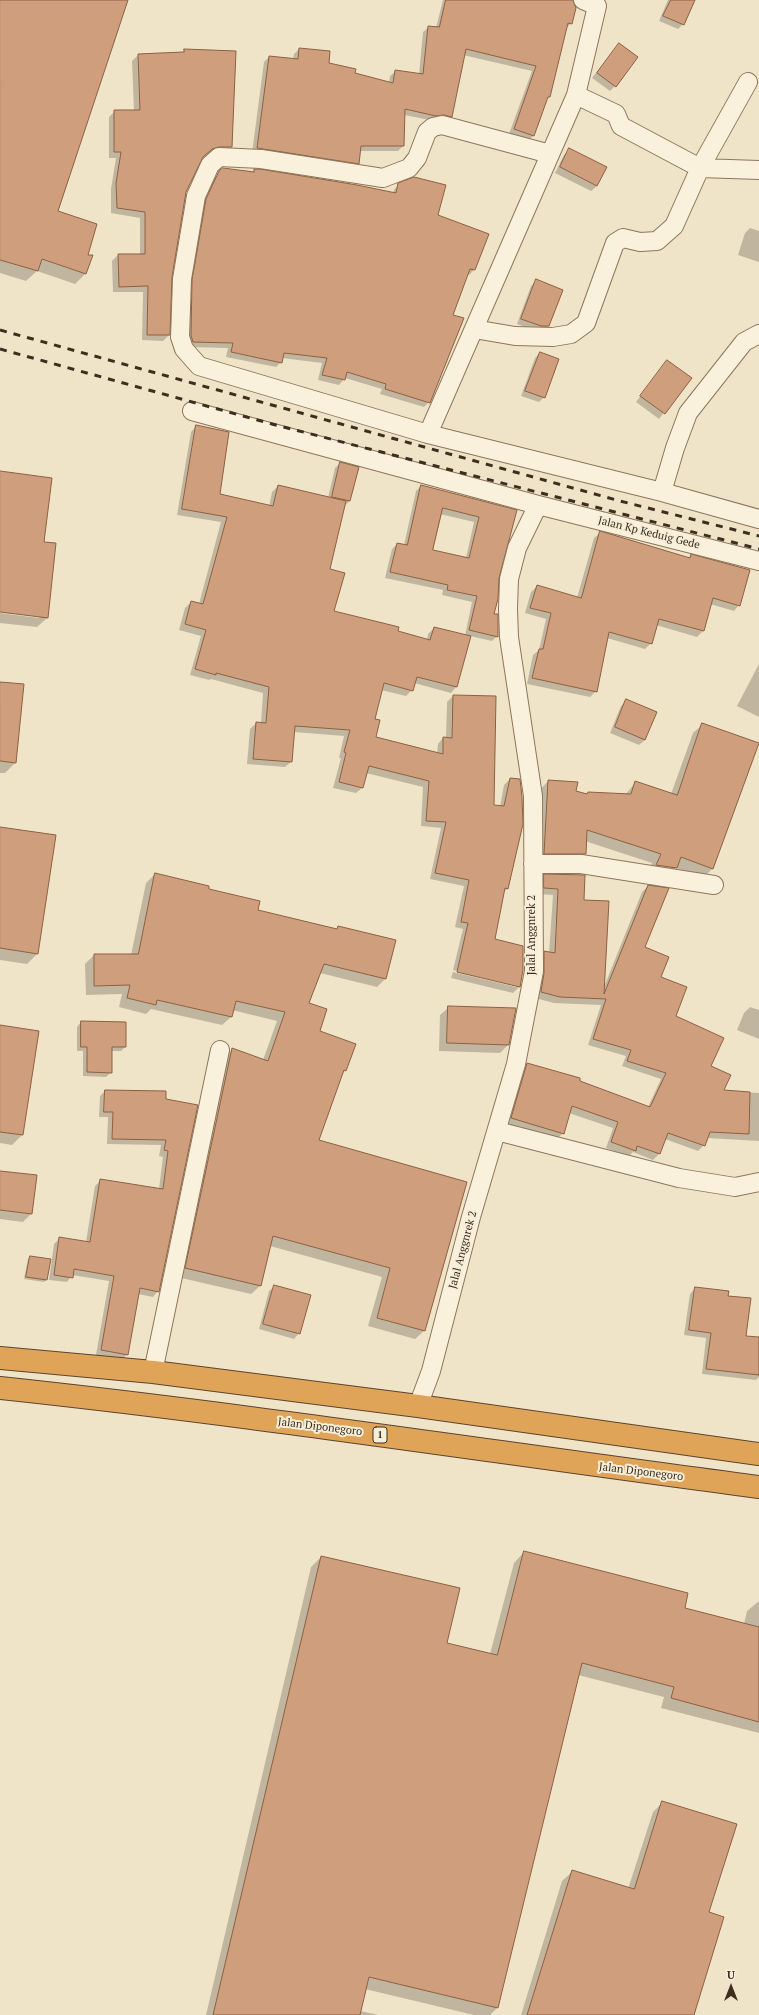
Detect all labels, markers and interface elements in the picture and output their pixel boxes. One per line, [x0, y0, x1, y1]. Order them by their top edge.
street label: Jalan Kp Keduig Gede [597, 514, 701, 552]
street label: Jalal Anggnrek 2 [525, 895, 539, 975]
street label: Jalal Anggnrek 2 [446, 1210, 480, 1290]
street label: Jalan Diponegoro [277, 1415, 363, 1439]
road number: 1 [373, 1427, 387, 1443]
street label: Jalan Diponegoro [598, 1460, 684, 1484]
north arrow [711, 1967, 751, 2007]
text: U [727, 1968, 735, 1982]

